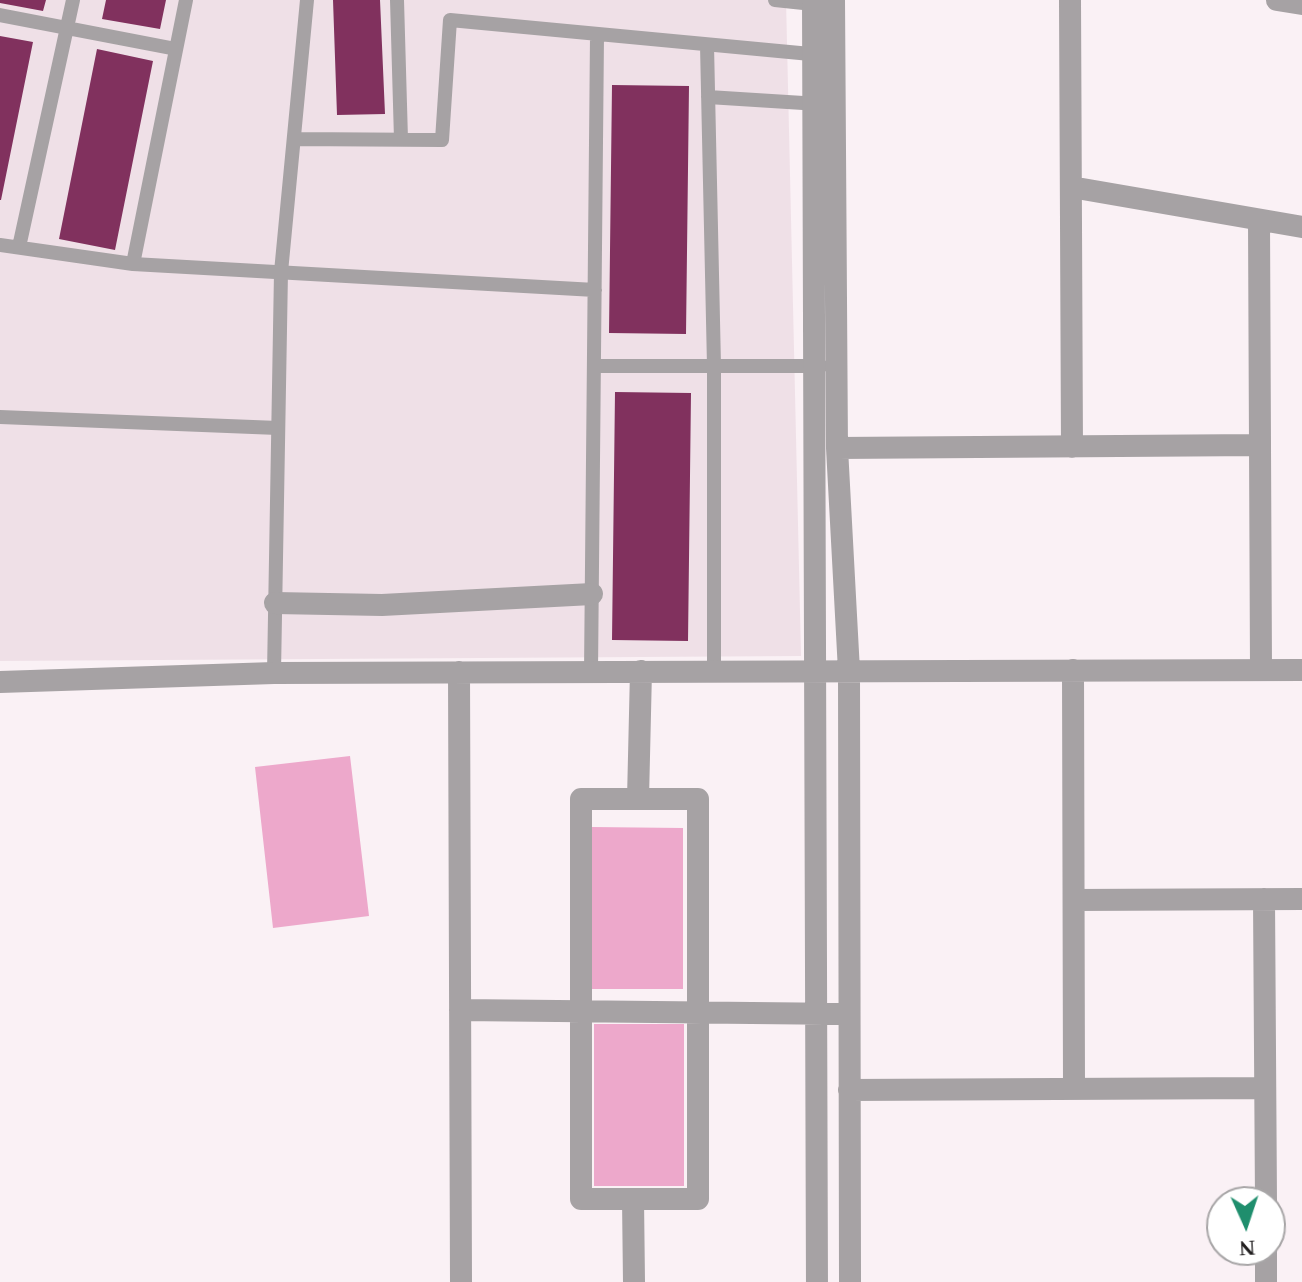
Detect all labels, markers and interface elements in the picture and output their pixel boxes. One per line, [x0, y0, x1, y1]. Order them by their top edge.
north arrow [1206, 1186, 1286, 1266]
text: N [1239, 1236, 1256, 1261]

